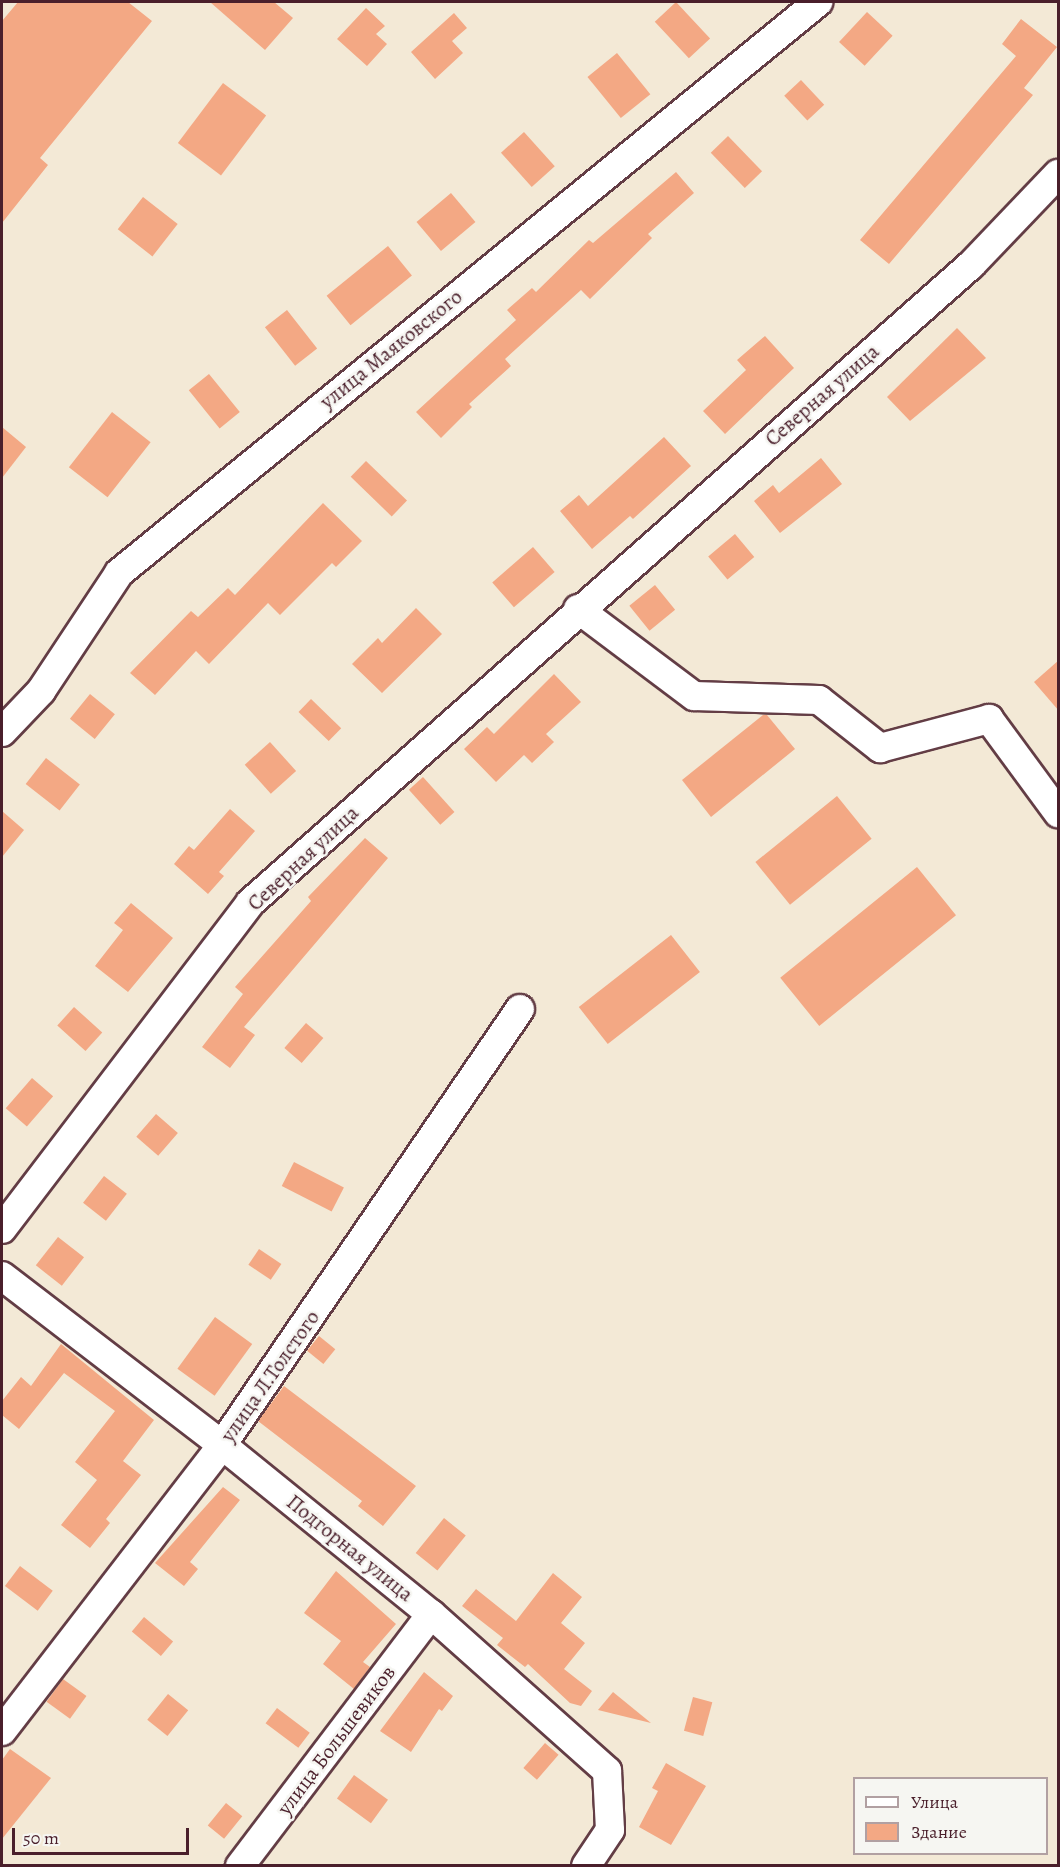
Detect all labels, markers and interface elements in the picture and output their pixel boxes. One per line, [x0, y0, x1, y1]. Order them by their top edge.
street label: улица Маяковского [315, 284, 467, 414]
street label: Северная улица [760, 339, 884, 451]
street label: Северная улица [242, 800, 364, 916]
street label: улица Л.Толстого [215, 1305, 325, 1447]
street label: Подгорная улица [282, 1489, 418, 1607]
street label: улица Большевиков [272, 1660, 400, 1820]
legend [853, 1777, 1048, 1855]
text: Улица [911, 1790, 958, 1814]
scale bar [15, 1816, 192, 1854]
text: Здание [911, 1820, 967, 1844]
text: 50 m [23, 1826, 59, 1850]

